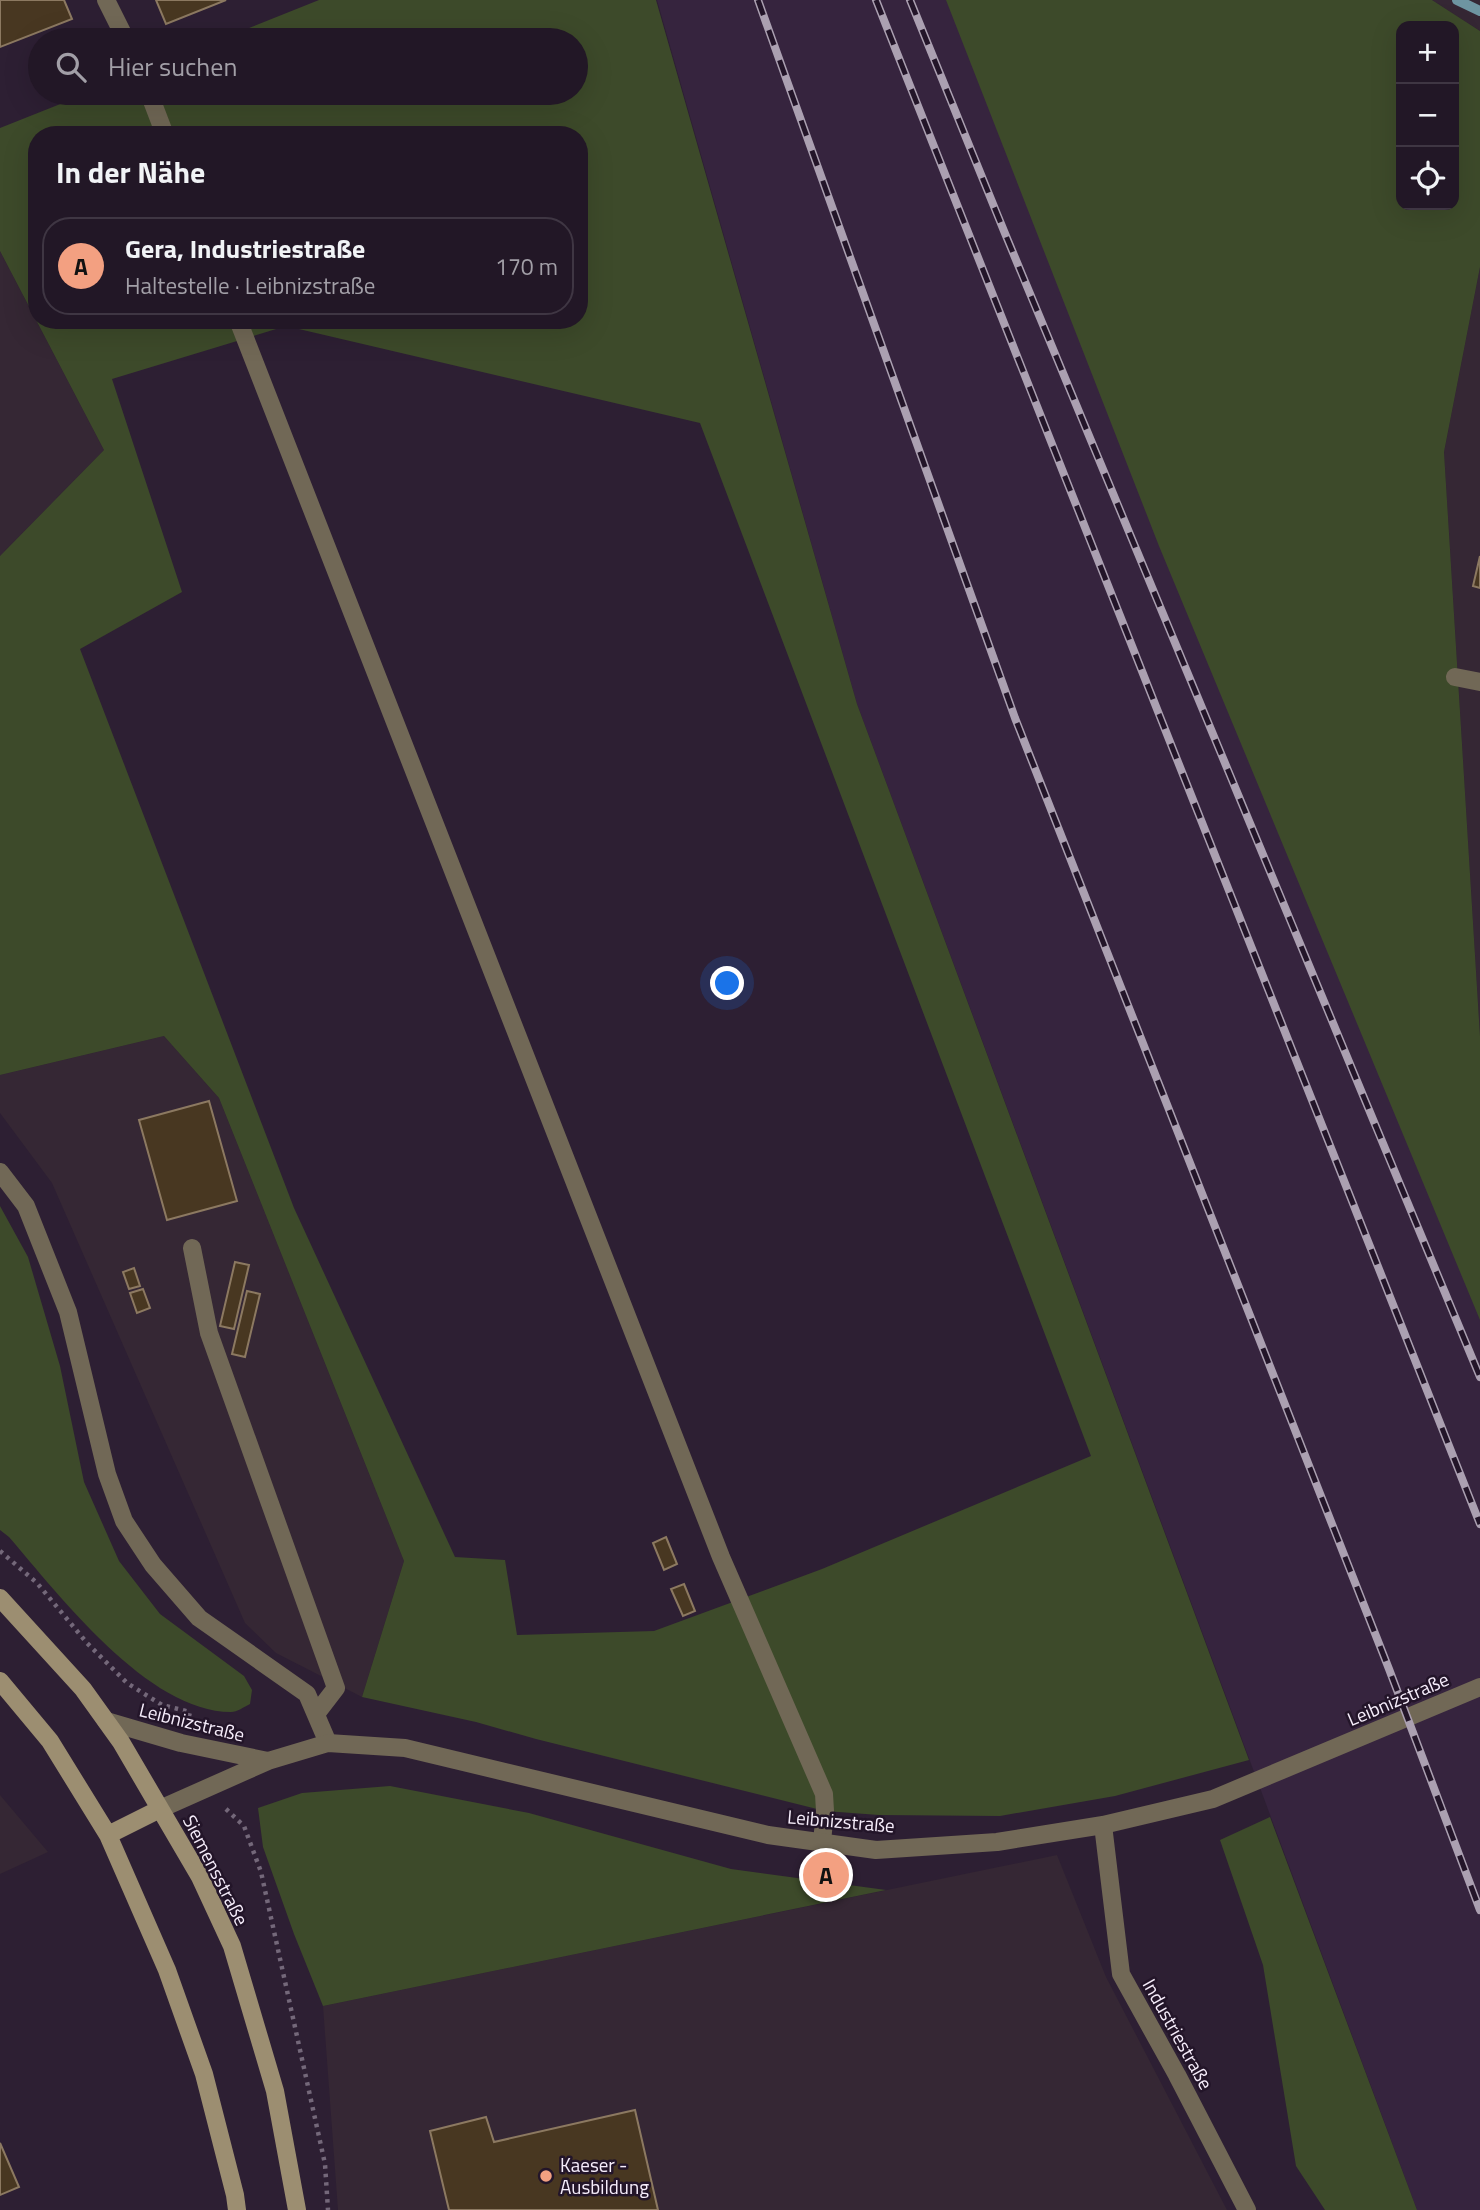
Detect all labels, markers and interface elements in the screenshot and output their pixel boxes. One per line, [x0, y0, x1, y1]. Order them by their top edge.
map controls [1396, 21, 1459, 210]
button: + [1396, 21, 1459, 84]
search box [28, 28, 588, 105]
text: Hier suchen [108, 47, 237, 86]
icon: search [52, 48, 90, 86]
button: − [1396, 84, 1459, 147]
button: locate [1396, 147, 1459, 210]
text: In der Nähe [56, 149, 205, 195]
text: Gera, Industriestraße [125, 229, 365, 268]
text: A [74, 249, 88, 284]
text: 170 m [495, 249, 558, 284]
text: Haltestelle · Leibnizstraße [125, 268, 375, 303]
your location [710, 966, 744, 1000]
street label: Leibnizstraße [1342, 1664, 1453, 1733]
street label: Leibnizstraße [136, 1694, 248, 1749]
street label: Leibnizstraße [786, 1801, 896, 1840]
street label: Siemensstraße [176, 1809, 257, 1930]
pin: A [803, 1849, 849, 1901]
street label: Industriestraße [1136, 1973, 1221, 2095]
place label: Kaeser - Ausbildung [560, 2150, 649, 2201]
marker: Kaeser - Ausbildung [538, 2168, 554, 2184]

